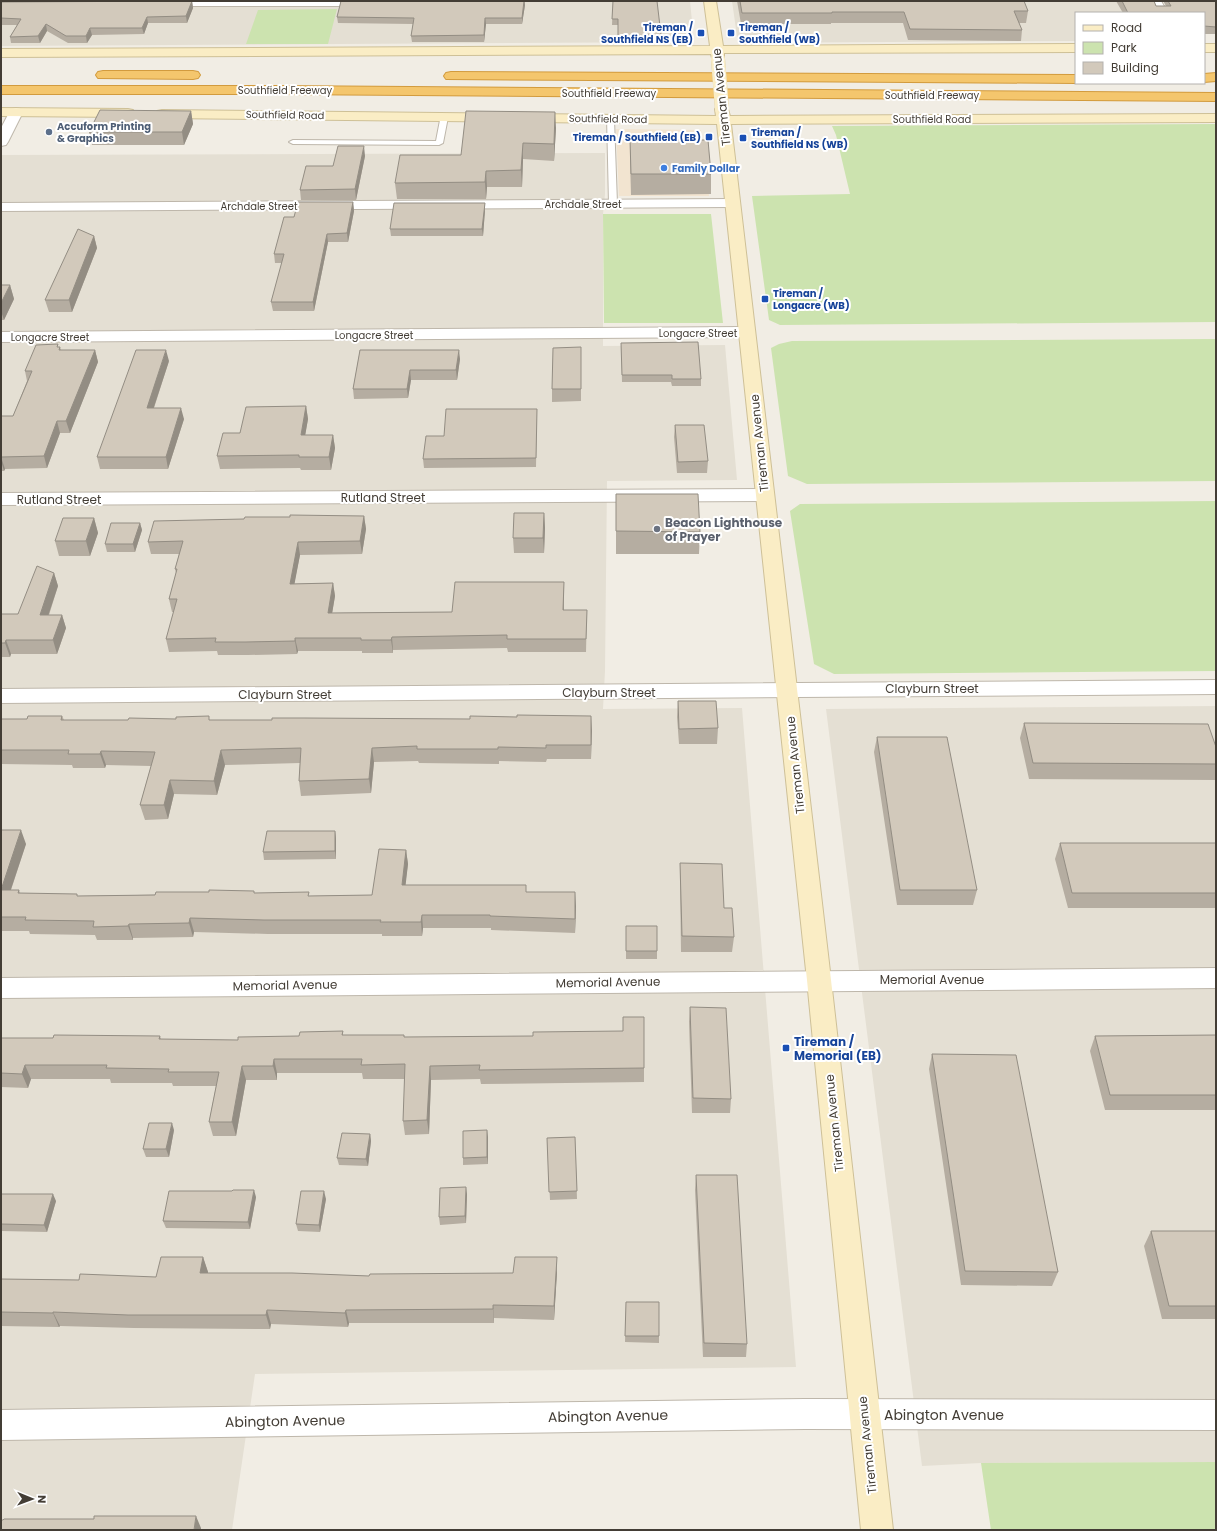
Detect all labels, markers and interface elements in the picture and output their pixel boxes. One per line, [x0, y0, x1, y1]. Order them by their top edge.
legend [1075, 12, 1205, 84]
text: Road [1111, 19, 1142, 36]
place label: Tireman / Southfield NS (EB) [601, 20, 693, 47]
place label: Tireman / Southfield (WB) [739, 20, 820, 47]
marker: Tireman / Southfield NS (EB) [696, 28, 706, 38]
marker: Tireman / Southfield (WB) [726, 28, 736, 38]
text: Park [1111, 39, 1138, 56]
street label: Tireman Avenue [707, 47, 735, 147]
text: Building [1111, 59, 1159, 76]
street label: Southfield Freeway [238, 83, 333, 98]
street label: Southfield Freeway [562, 86, 657, 101]
street label: Southfield Freeway [885, 88, 980, 103]
street label: Southfield Road [246, 107, 324, 123]
street label: Southfield Road [569, 111, 647, 127]
street label: Southfield Road [893, 112, 971, 127]
place label: Accuform Printing & Graphics [57, 119, 151, 146]
place label: Tireman / Southfield NS (WB) [751, 125, 848, 152]
marker: Accuform Printing & Graphics [44, 127, 54, 137]
place label: Tireman / Southfield (EB) [573, 130, 701, 145]
marker: Tireman / Southfield (EB) [704, 132, 714, 142]
marker: Tireman / Southfield NS (WB) [738, 133, 748, 143]
place label: Family Dollar [672, 161, 741, 176]
marker: Family Dollar [659, 163, 669, 173]
street label: Archdale Street [544, 197, 622, 212]
street label: Archdale Street [220, 199, 298, 214]
place label: Tireman / Longacre (WB) [773, 286, 850, 313]
marker: Tireman / Longacre (WB) [760, 294, 770, 304]
street label: Longacre Street [659, 326, 738, 341]
street label: Longacre Street [335, 328, 414, 343]
street label: Longacre Street [11, 330, 90, 345]
street label: Tireman Avenue [745, 393, 773, 493]
street label: Rutland Street [341, 489, 425, 506]
street label: Rutland Street [17, 491, 101, 508]
place label: Beacon Lighthouse of Prayer [665, 514, 783, 545]
marker: Beacon Lighthouse of Prayer [652, 524, 662, 534]
street label: Clayburn Street [885, 680, 979, 697]
street label: Clayburn Street [562, 684, 656, 701]
street label: Clayburn Street [238, 686, 332, 703]
street label: Tireman Avenue [781, 715, 809, 815]
street label: Memorial Avenue [880, 971, 984, 988]
street label: Memorial Avenue [556, 973, 660, 991]
street label: Memorial Avenue [233, 976, 337, 994]
place label: Tireman / Memorial (EB) [794, 1033, 882, 1064]
marker: Tireman / Memorial (EB) [781, 1043, 791, 1053]
street label: Tireman Avenue [820, 1073, 848, 1173]
street label: Tireman Avenue [853, 1395, 881, 1495]
street label: Abington Avenue [548, 1405, 669, 1427]
street label: Abington Avenue [884, 1405, 1004, 1425]
street label: Abington Avenue [225, 1410, 346, 1432]
north arrow [12, 1479, 52, 1519]
text: N [34, 1495, 50, 1503]

